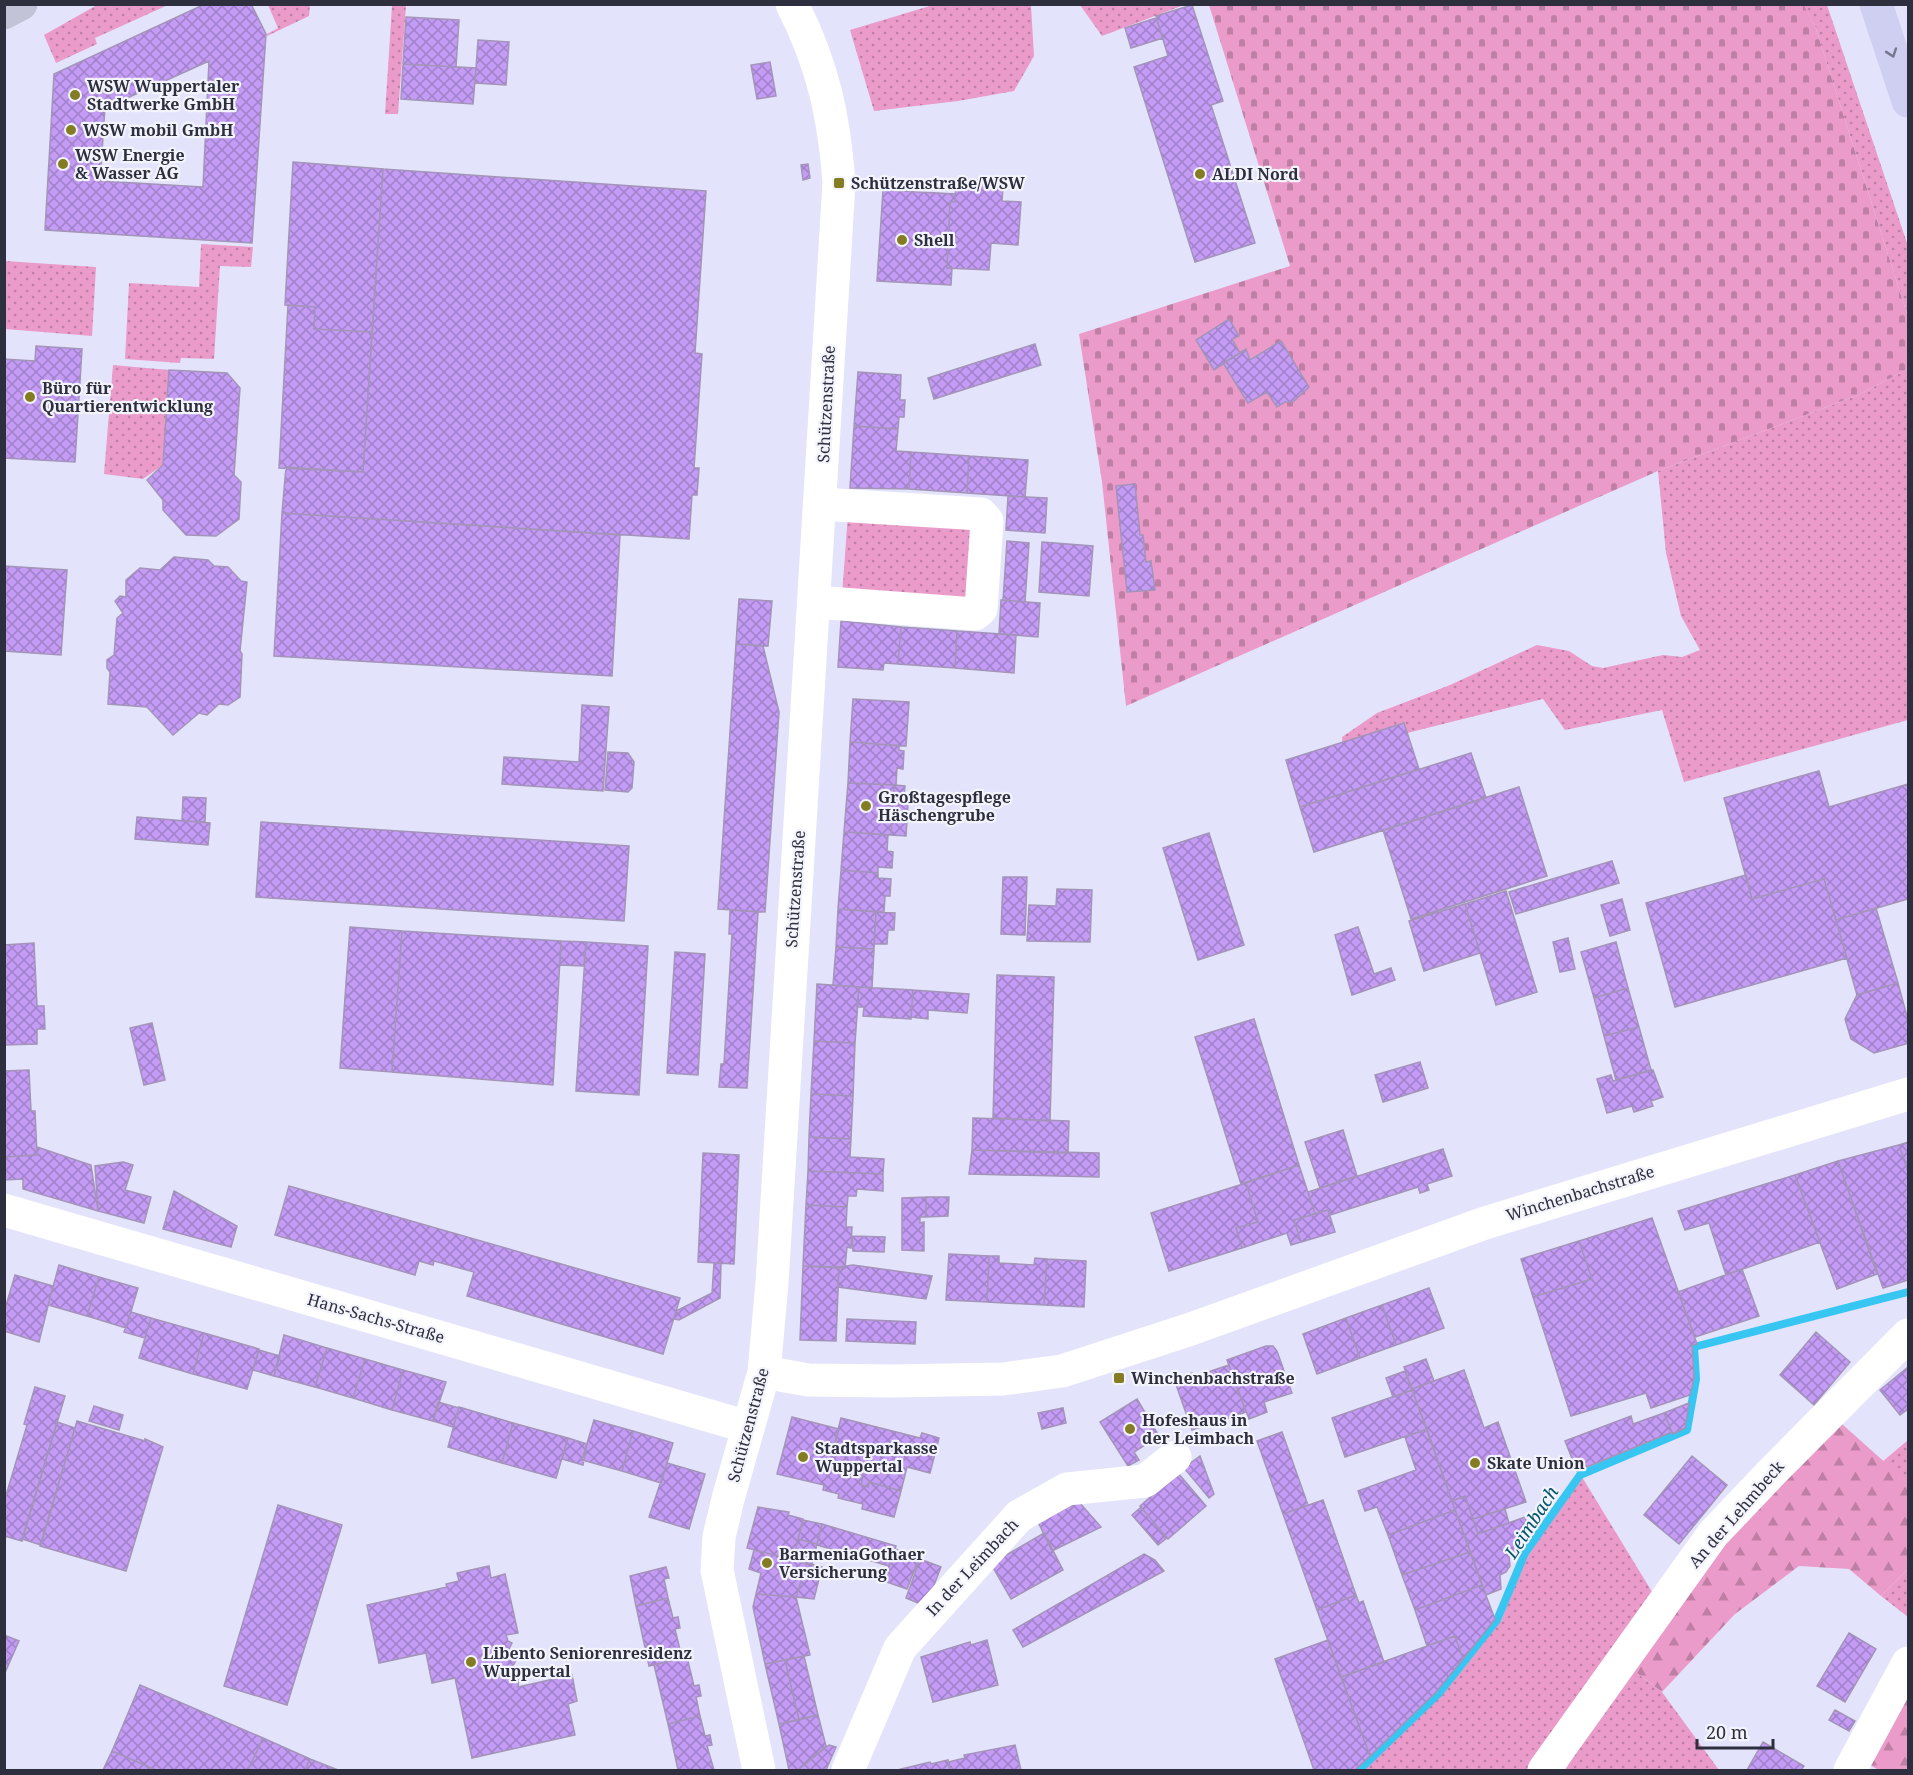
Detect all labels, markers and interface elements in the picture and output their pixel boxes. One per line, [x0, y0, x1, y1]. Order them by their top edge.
one-way arrow [1885, 47, 1897, 58]
place label: WSW Wuppertaler Stadtwerke GmbH [87, 75, 240, 115]
marker: WSW Wuppertaler Stadtwerke GmbH [68, 88, 82, 102]
place label: WSW mobil GmbH [83, 119, 233, 141]
marker: WSW mobil GmbH [64, 123, 78, 137]
place label: WSW Energie & Wasser AG [75, 144, 185, 184]
marker: WSW Energie & Wasser AG [56, 157, 70, 171]
place label: ALDI Nord [1212, 163, 1299, 185]
marker: ALDI Nord [1193, 167, 1207, 181]
place label: Schützenstraße/WSW [851, 172, 1026, 194]
marker: Schützenstraße/WSW [832, 176, 846, 190]
place label: Shell [914, 229, 955, 251]
marker: Shell [895, 233, 909, 247]
street label: Schützenstraße [812, 345, 840, 463]
place label: Büro für Quartierentwicklung [42, 377, 213, 417]
marker: Büro für Quartierentwicklung [23, 390, 37, 404]
place label: Großtagespflege Häschengrube [878, 786, 1011, 826]
marker: Großtagespflege Häschengrube [859, 799, 873, 813]
street label: Schützenstraße [780, 830, 810, 948]
street label: Winchenbachstraße [1503, 1160, 1657, 1226]
street label: Hans-Sachs-Straße [305, 1288, 447, 1348]
street label: Schützenstraße [722, 1365, 774, 1485]
place label: Winchenbachstraße [1131, 1367, 1295, 1389]
marker: Winchenbachstraße [1112, 1371, 1126, 1385]
place label: Hofeshaus in der Leimbach [1142, 1409, 1255, 1449]
marker: Hofeshaus in der Leimbach [1123, 1422, 1137, 1436]
place label: Stadtsparkasse Wuppertal [815, 1437, 938, 1477]
marker: Stadtsparkasse Wuppertal [796, 1450, 810, 1464]
place label: Skate Union [1487, 1452, 1585, 1474]
street label: An der Lehmbeck [1683, 1455, 1789, 1572]
marker: Skate Union [1468, 1456, 1482, 1470]
water label: Leimbach [1498, 1481, 1563, 1564]
street label: In der Leimbach [921, 1513, 1023, 1621]
place label: BarmeniaGothaer Versicherung [779, 1543, 926, 1583]
marker: BarmeniaGothaer Versicherung [760, 1556, 774, 1570]
place label: Libento Seniorenresidenz Wuppertal [483, 1642, 692, 1682]
marker: Libento Seniorenresidenz Wuppertal [464, 1655, 478, 1669]
scale bar [1697, 1712, 1774, 1750]
text: 20 m [1706, 1720, 1748, 1744]

